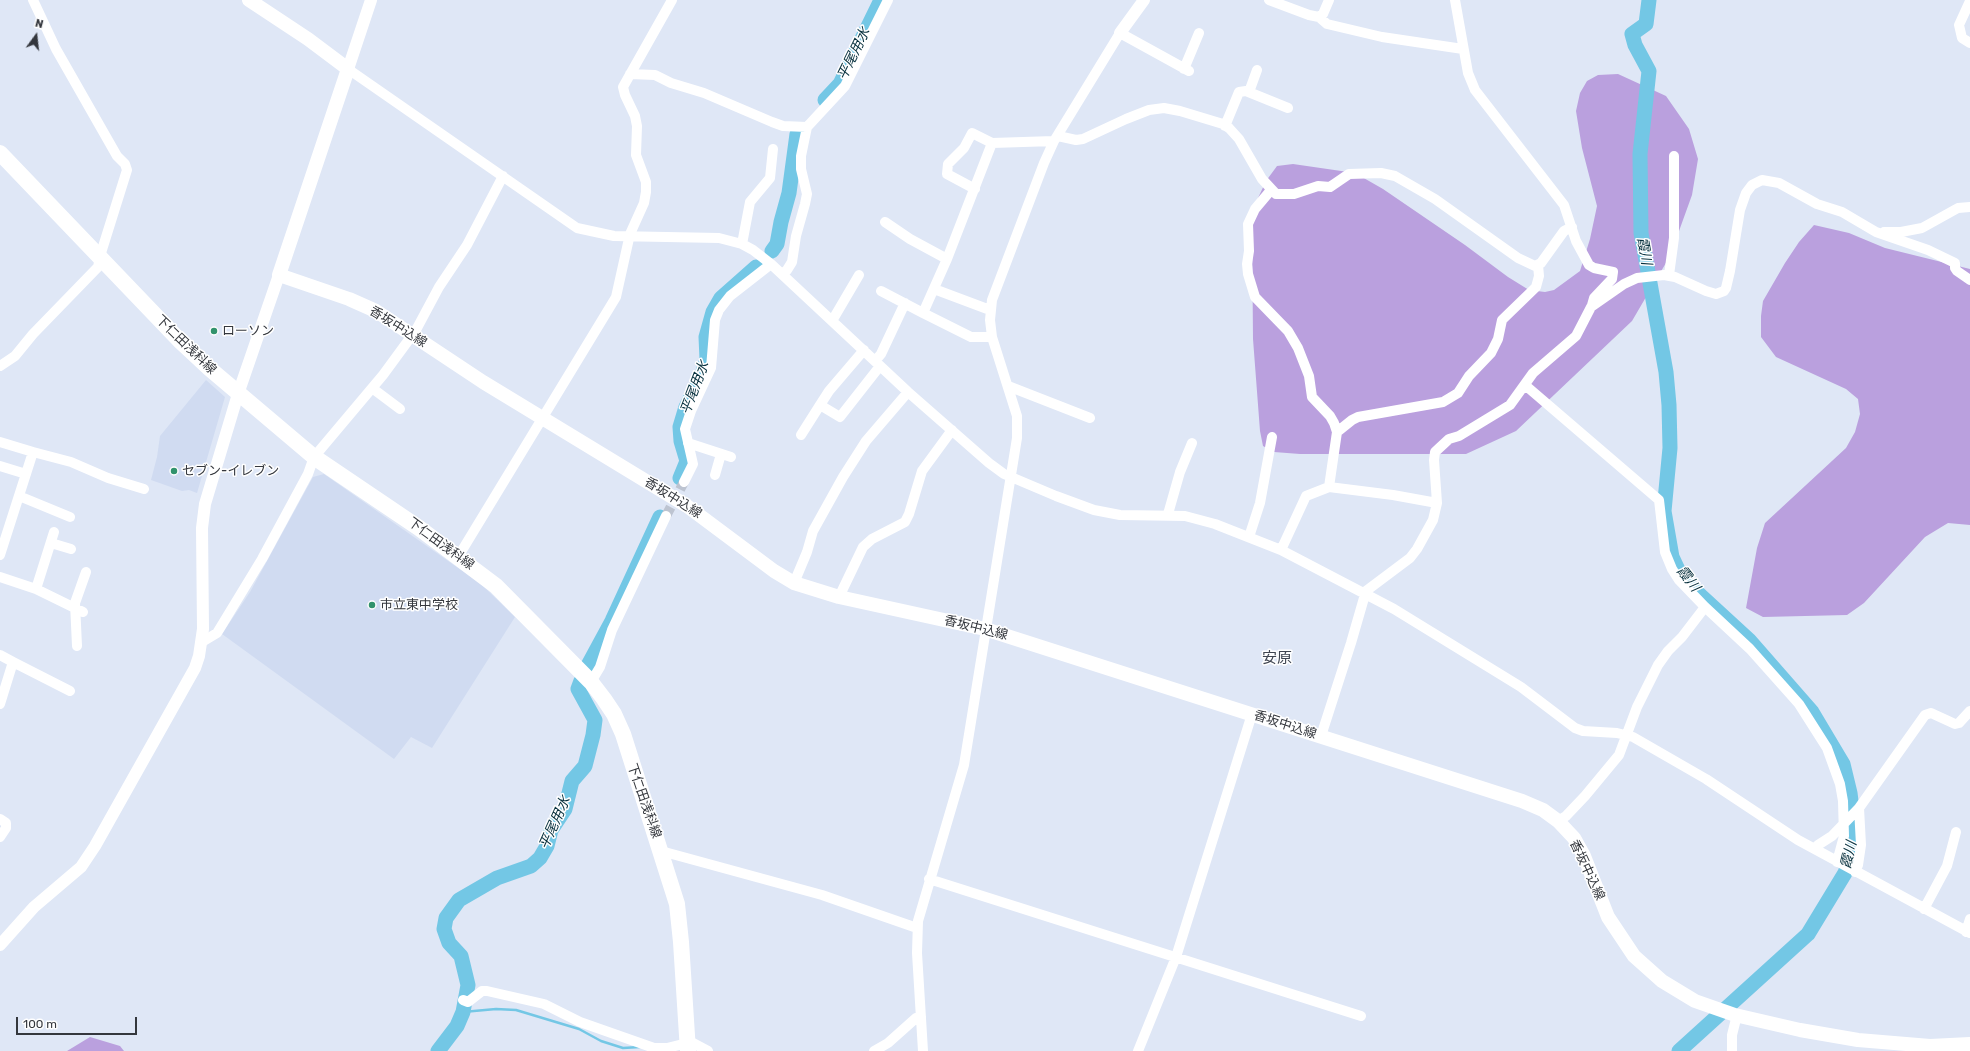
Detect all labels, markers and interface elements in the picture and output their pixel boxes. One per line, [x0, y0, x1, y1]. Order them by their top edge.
north arrow [16, 16, 56, 56]
text: N [34, 17, 45, 31]
water label: 平尾用水 [834, 25, 874, 83]
water label: 霞川 [1633, 236, 1655, 266]
street label: 香坂中込線 [366, 303, 430, 351]
street label: 下仁田浅科線 [153, 312, 219, 378]
place label: ローソン [222, 323, 274, 339]
marker: ローソン [209, 326, 219, 336]
water label: 平尾用水 [677, 359, 713, 417]
place label: セブン-イレブン [182, 463, 279, 479]
marker: セブン-イレブン [169, 466, 179, 476]
street label: 香坂中込線 [641, 474, 705, 522]
street label: 下仁田浅科線 [405, 515, 477, 573]
water label: 霞川 [1673, 563, 1703, 595]
place label: 市立東中学校 [380, 597, 458, 613]
marker: 市立東中学校 [367, 600, 377, 610]
street label: 香坂中込線 [943, 613, 1009, 643]
district label: 安原 [1262, 650, 1292, 668]
street label: 香坂中込線 [1252, 708, 1318, 742]
street label: 下仁田浅科線 [624, 762, 664, 840]
water label: 平尾用水 [536, 794, 574, 852]
street label: 香坂中込線 [1566, 837, 1608, 903]
water label: 霞川 [1838, 839, 1860, 871]
scale bar [18, 1009, 139, 1035]
text: 100 m [23, 1017, 57, 1031]

